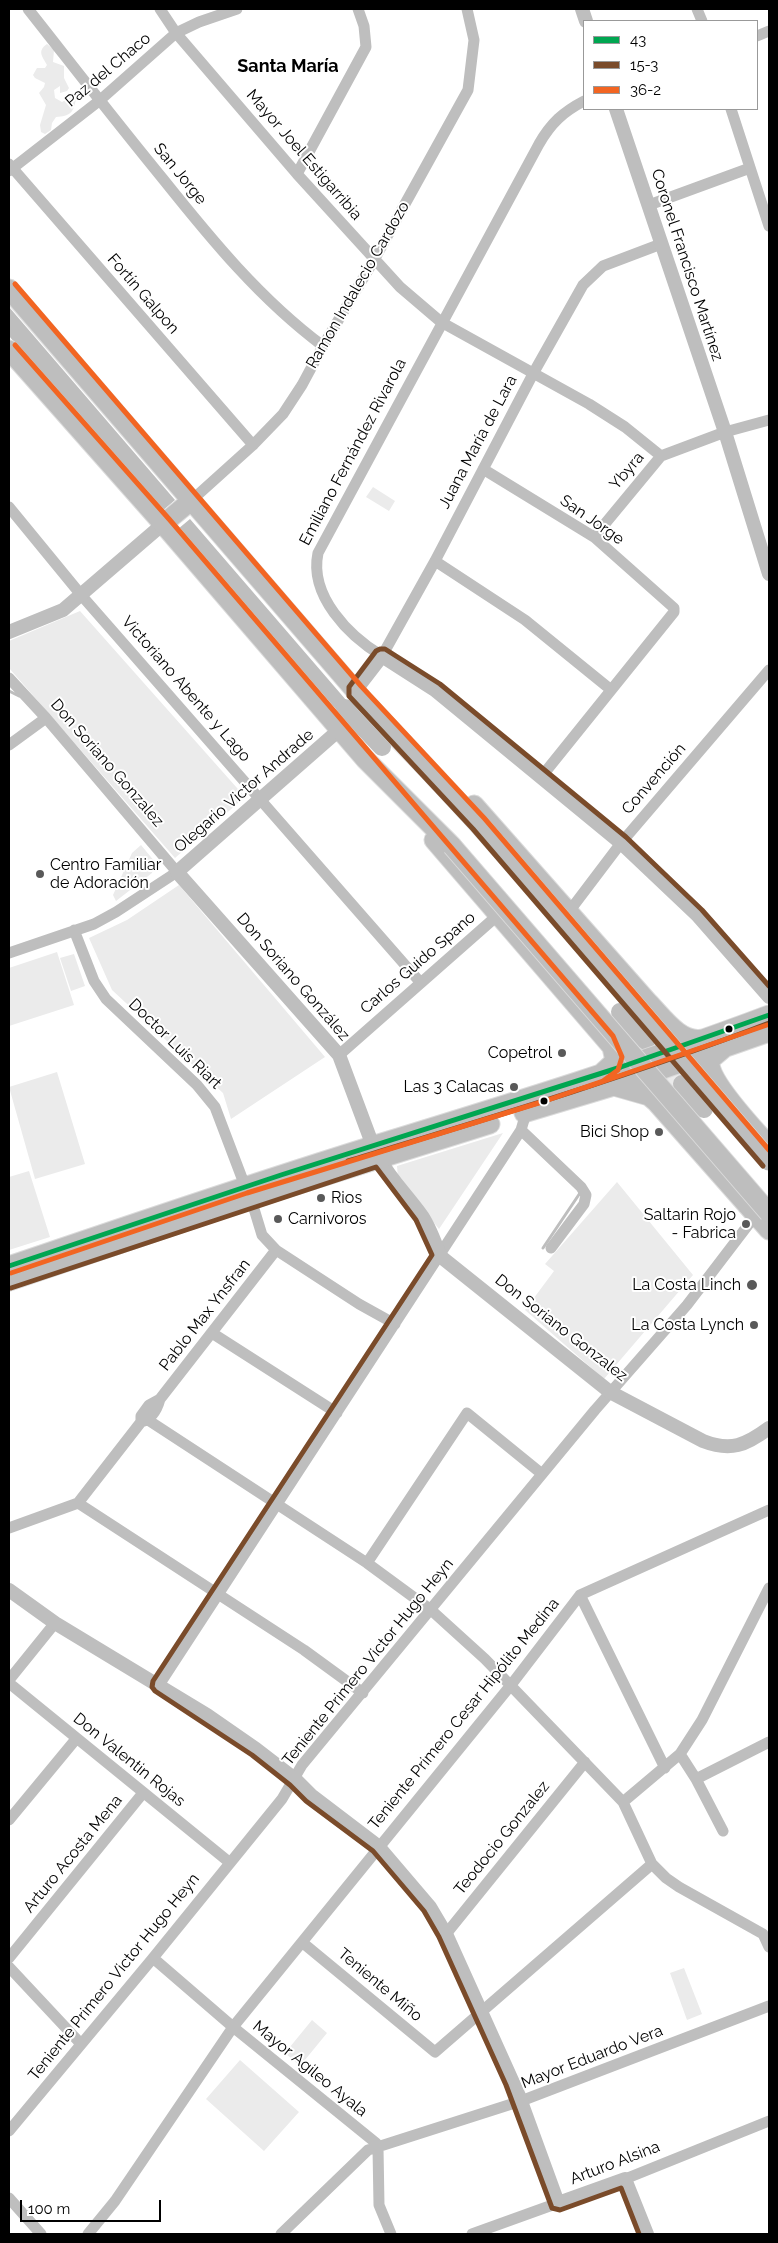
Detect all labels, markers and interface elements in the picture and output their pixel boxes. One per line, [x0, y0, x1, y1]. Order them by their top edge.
legend [583, 20, 758, 110]
street label: Paz del Chaco [61, 29, 155, 111]
text: 43 [630, 31, 646, 49]
district label: Santa María [237, 56, 339, 78]
text: 15-3 [630, 56, 658, 74]
text: 36-2 [630, 81, 661, 99]
street label: Mayor Joel Estigarribia [242, 86, 366, 224]
street label: San Jorge [149, 139, 211, 209]
street label: Coronel Francisco Martínez [647, 167, 727, 363]
street label: Ramon Indalecio Cardozo [302, 198, 414, 372]
street label: Fortín Galpon [103, 250, 183, 338]
street label: Emiliano Fernández Rivarola [296, 355, 410, 549]
street label: Juana María de Lara [435, 372, 521, 512]
street label: Ybyra [606, 448, 648, 494]
street label: San Jorge [556, 491, 628, 549]
street label: Victoriano Abente y Lago [117, 612, 255, 766]
street label: Don Soriano Gonzalez [46, 695, 168, 831]
street label: Olegario Victor Andrade [170, 725, 318, 857]
street label: Convención [618, 740, 690, 818]
place label: Centro Familiar de Adoración [50, 855, 161, 893]
marker: Centro Familiar de Adoración [34, 868, 46, 880]
street label: Carlos Guido Spano [357, 908, 479, 1018]
street label: Don Soriano González [232, 909, 354, 1045]
street label: Doctor Luis Riart [125, 995, 225, 1093]
unlabelled marker [724, 1024, 734, 1034]
place label: Copetrol [488, 1043, 552, 1063]
marker: Copetrol [556, 1047, 568, 1059]
place label: Las 3 Calacas [404, 1077, 504, 1097]
marker: Las 3 Calacas [508, 1081, 520, 1093]
unlabelled marker [539, 1096, 549, 1106]
place label: Bici Shop [580, 1122, 649, 1142]
marker: Bici Shop [653, 1126, 665, 1138]
place label: Rios [331, 1188, 362, 1208]
marker: Rios [315, 1192, 327, 1204]
place label: Saltarin Rojo - Fabrica [644, 1205, 736, 1243]
place label: Carnivoros [288, 1209, 366, 1229]
marker: Carnivoros [272, 1213, 284, 1225]
marker: Saltarin Rojo - Fabrica [740, 1218, 752, 1230]
street label: Pablo Max Ynsfran [155, 1255, 255, 1375]
street label: Don Soriano Gonzalez [491, 1270, 631, 1386]
place label: La Costa Linch [632, 1275, 741, 1295]
marker: La Costa Linch [745, 1278, 759, 1292]
place label: La Costa Lynch [631, 1315, 744, 1335]
marker: La Costa Lynch [748, 1319, 760, 1331]
street label: Teniente Primero Victor Hugo Heyn [278, 1555, 458, 1769]
street label: Teniente Primero Cesar Hipólito Medina [365, 1594, 563, 1834]
street label: Don Valentin Rojas [69, 1709, 189, 1811]
street label: Teodocio Gonzalez [450, 1777, 554, 1899]
street label: Arturo Acosta Mena [20, 1791, 126, 1917]
street label: Teniente Primero Victor Hugo Heyn [24, 1870, 204, 2084]
street label: Teniente Miño [334, 1944, 426, 2026]
street label: Mayor Agileo Ayala [249, 2017, 371, 2121]
street label: Mayor Eduardo Vera [518, 2021, 666, 2093]
street label: Arturo Alsina [567, 2137, 663, 2189]
scale bar [22, 2190, 164, 2222]
text: 100 m [28, 2200, 70, 2218]

